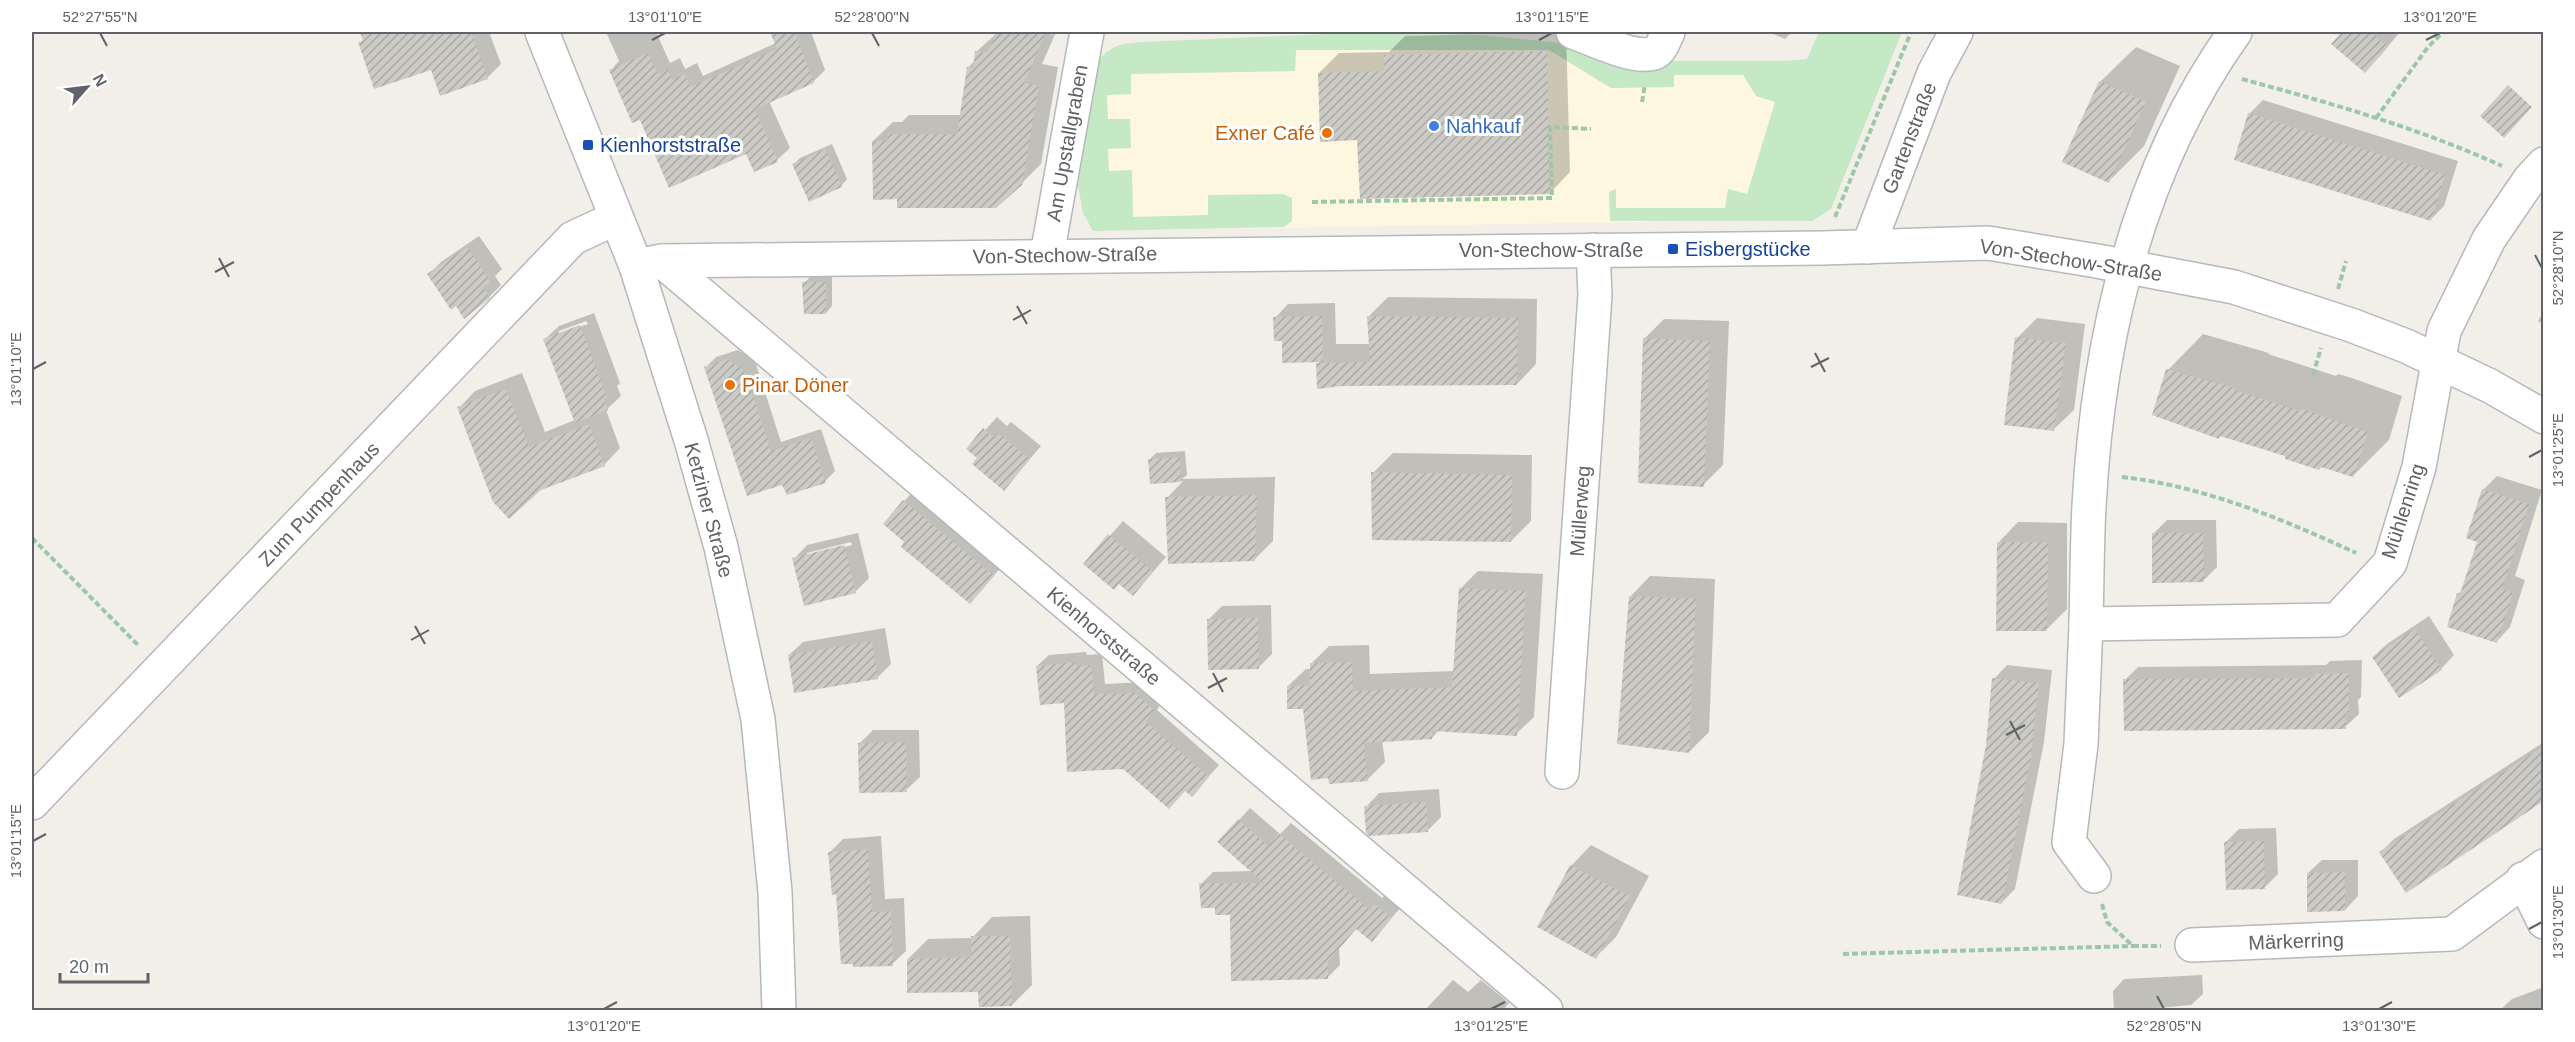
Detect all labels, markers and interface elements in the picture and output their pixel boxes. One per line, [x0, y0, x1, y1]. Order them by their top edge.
text: 52°27'55"N [62, 8, 138, 25]
text: 13°01'10"E [628, 8, 702, 25]
text: 52°28'00"N [834, 8, 910, 25]
text: 13°01'15"E [1515, 8, 1589, 25]
text: 13°01'20"E [2403, 8, 2477, 25]
north arrow [57, 57, 117, 117]
street label: Am Upstallgraben [1042, 63, 1092, 223]
text: N [90, 71, 110, 89]
street label: Gartenstraße [1878, 79, 1940, 197]
place label: Nahkauf [1446, 115, 1521, 137]
marker: Nahkauf [1427, 119, 1441, 133]
place label: Exner Café [1215, 122, 1315, 144]
marker: Exner Café [1320, 126, 1334, 140]
place label: Kienhorststraße [600, 134, 741, 156]
marker: Kienhorststraße [581, 138, 595, 152]
text: 52°28'10"N [2549, 230, 2566, 306]
street label: Von-Stechow-Straße [1978, 235, 2164, 285]
place label: Eisbergstücke [1685, 238, 1811, 260]
street label: Von-Stechow-Straße [1459, 239, 1643, 261]
street label: Von-Stechow-Straße [973, 242, 1157, 268]
marker: Eisbergstücke [1666, 242, 1680, 256]
text: 13°01'10"E [7, 332, 24, 406]
place label: Pinar Döner [742, 374, 849, 396]
marker: Pinar Döner [723, 378, 737, 392]
text: 13°01'25"E [2549, 413, 2566, 487]
street label: Zum Pumpenhaus [254, 438, 384, 570]
street label: Ketziner Straße [680, 440, 738, 580]
street label: Mühlenring [2377, 461, 2429, 561]
street label: Müllerweg [1566, 465, 1594, 557]
street label: Kienhorststraße [1043, 582, 1165, 690]
text: 13°01'15"E [7, 804, 24, 878]
text: 13°01'30"E [2549, 885, 2566, 959]
street label: Märkerring [2248, 928, 2344, 954]
scale bar [60, 946, 148, 984]
text: 20 m [69, 957, 109, 977]
text: 13°01'20"E [567, 1017, 641, 1034]
text: 13°01'25"E [1454, 1017, 1528, 1034]
text: 52°28'05"N [2126, 1017, 2202, 1034]
text: 13°01'30"E [2342, 1017, 2416, 1034]

